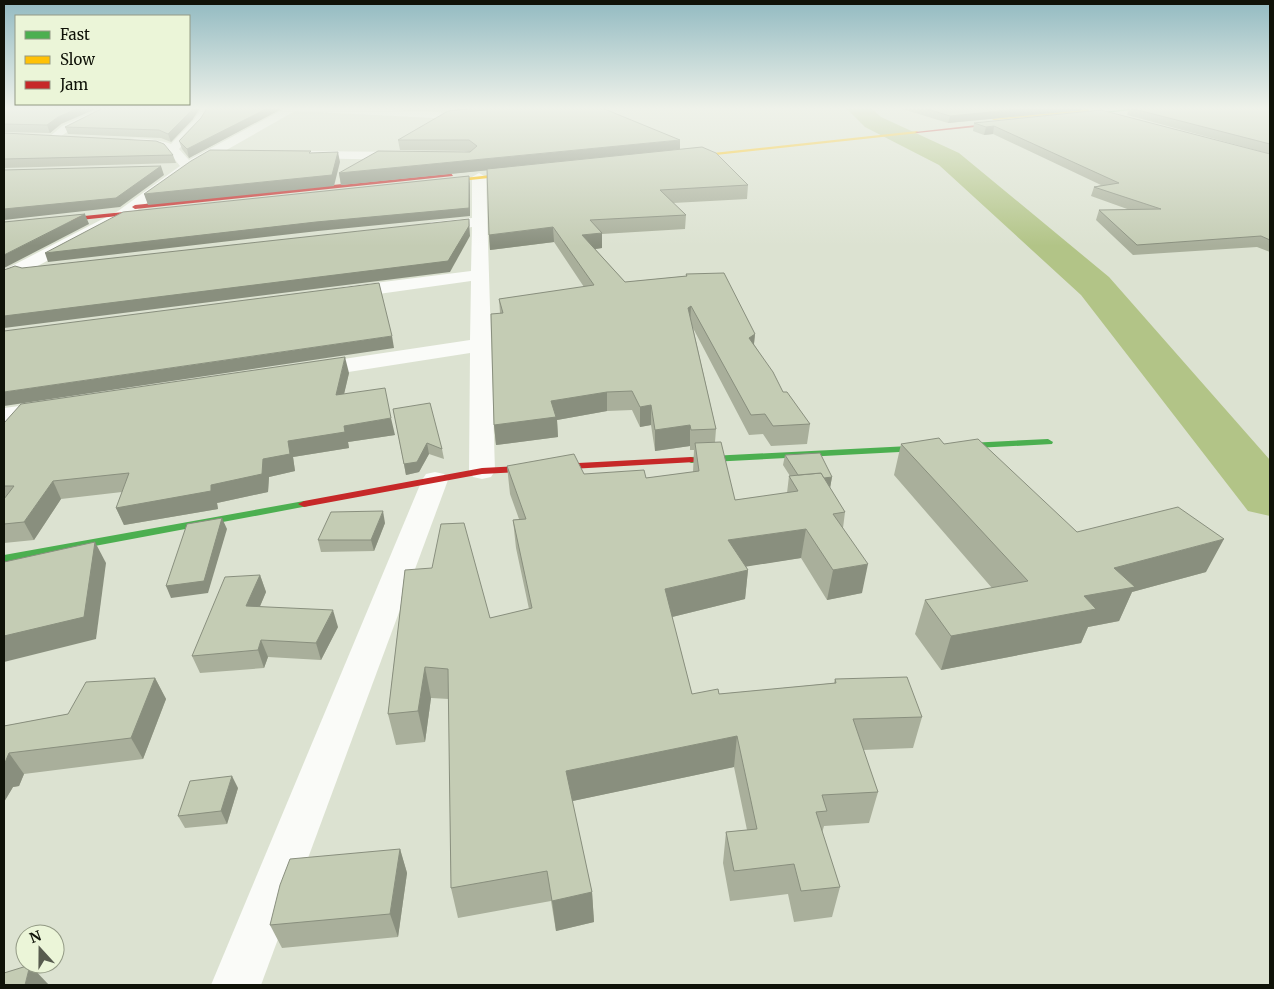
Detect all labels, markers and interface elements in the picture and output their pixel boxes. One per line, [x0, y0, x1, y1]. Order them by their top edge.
legend [15, 15, 190, 105]
text: Fast [60, 25, 90, 44]
text: Slow [60, 50, 95, 69]
text: Jam [59, 75, 88, 94]
north arrow [15, 924, 65, 974]
text: N [27, 926, 44, 947]

